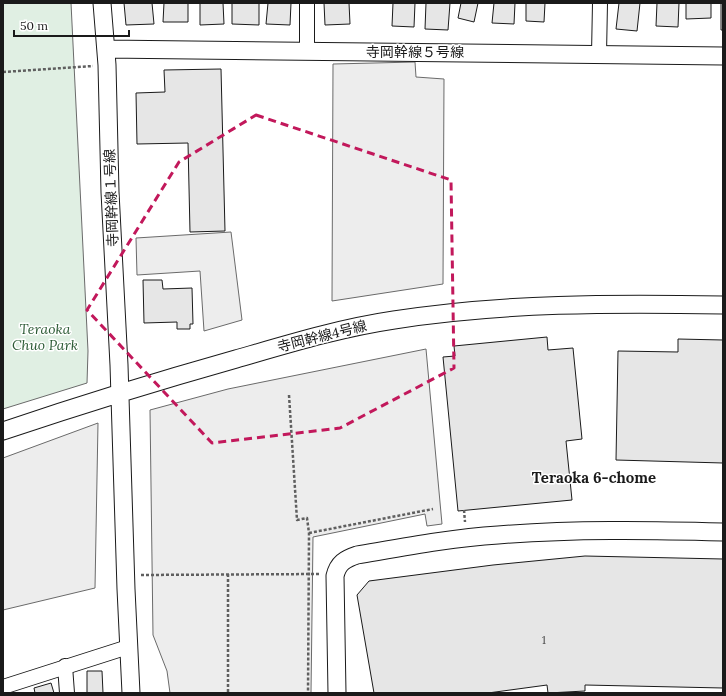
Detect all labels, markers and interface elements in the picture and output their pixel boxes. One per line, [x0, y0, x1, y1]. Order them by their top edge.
scale bar [14, 12, 129, 38]
text: 50 m [20, 18, 48, 33]
street label: 寺岡幹線５号線 [366, 43, 464, 61]
street label: 寺岡幹線１号線 [100, 149, 122, 247]
street label: 寺岡幹線4号線 [275, 316, 369, 356]
park label: Teraoka Chuo Park [12, 320, 78, 354]
district label: Teraoka 6-chome [532, 468, 656, 487]
house number: 1 [542, 632, 546, 647]

